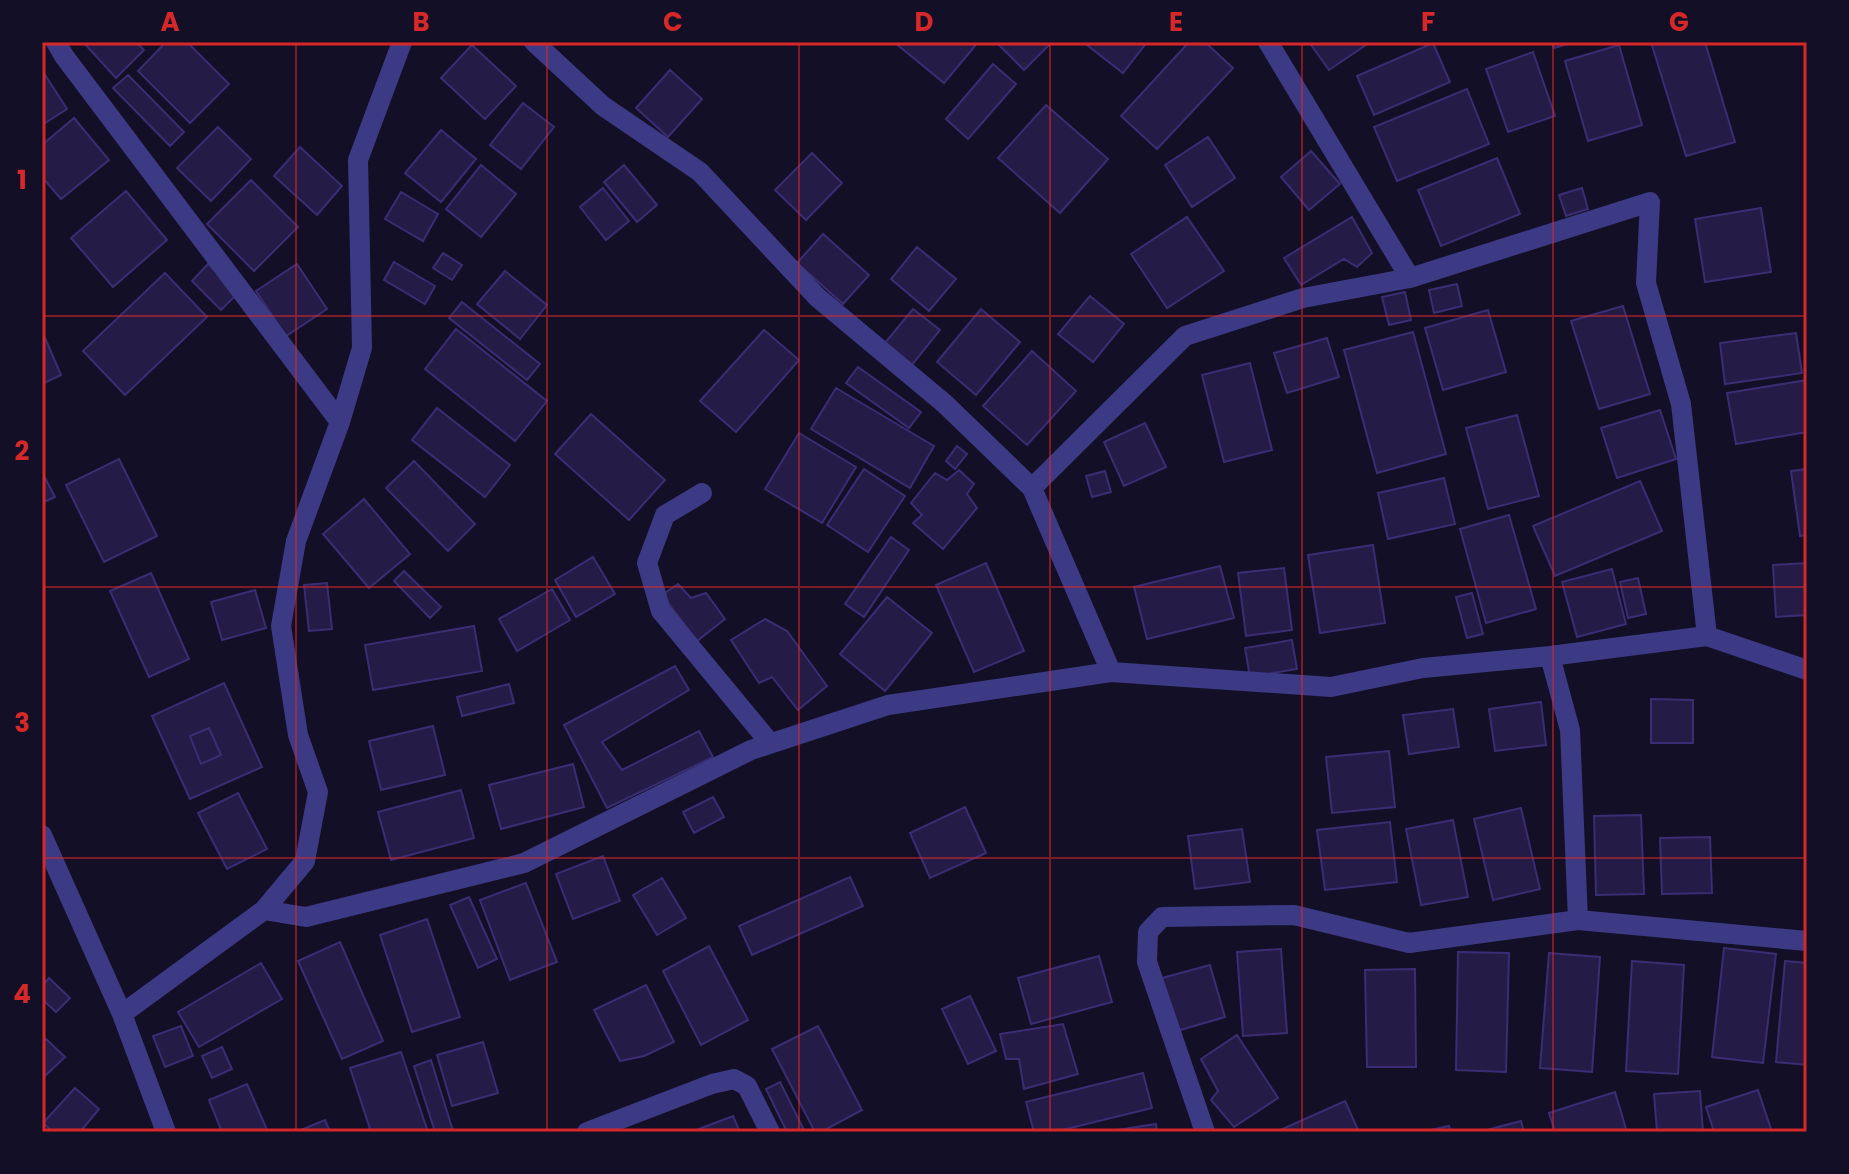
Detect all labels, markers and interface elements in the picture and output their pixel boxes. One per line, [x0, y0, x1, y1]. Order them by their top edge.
text: A [160, 4, 180, 40]
text: B [412, 4, 430, 40]
text: C [663, 4, 683, 40]
text: D [915, 4, 934, 40]
text: E [1169, 4, 1183, 40]
text: F [1421, 4, 1435, 40]
text: G [1669, 4, 1689, 40]
text: 1 [17, 162, 27, 198]
text: 2 [15, 433, 30, 469]
text: 3 [14, 705, 30, 741]
text: 4 [13, 976, 31, 1012]

